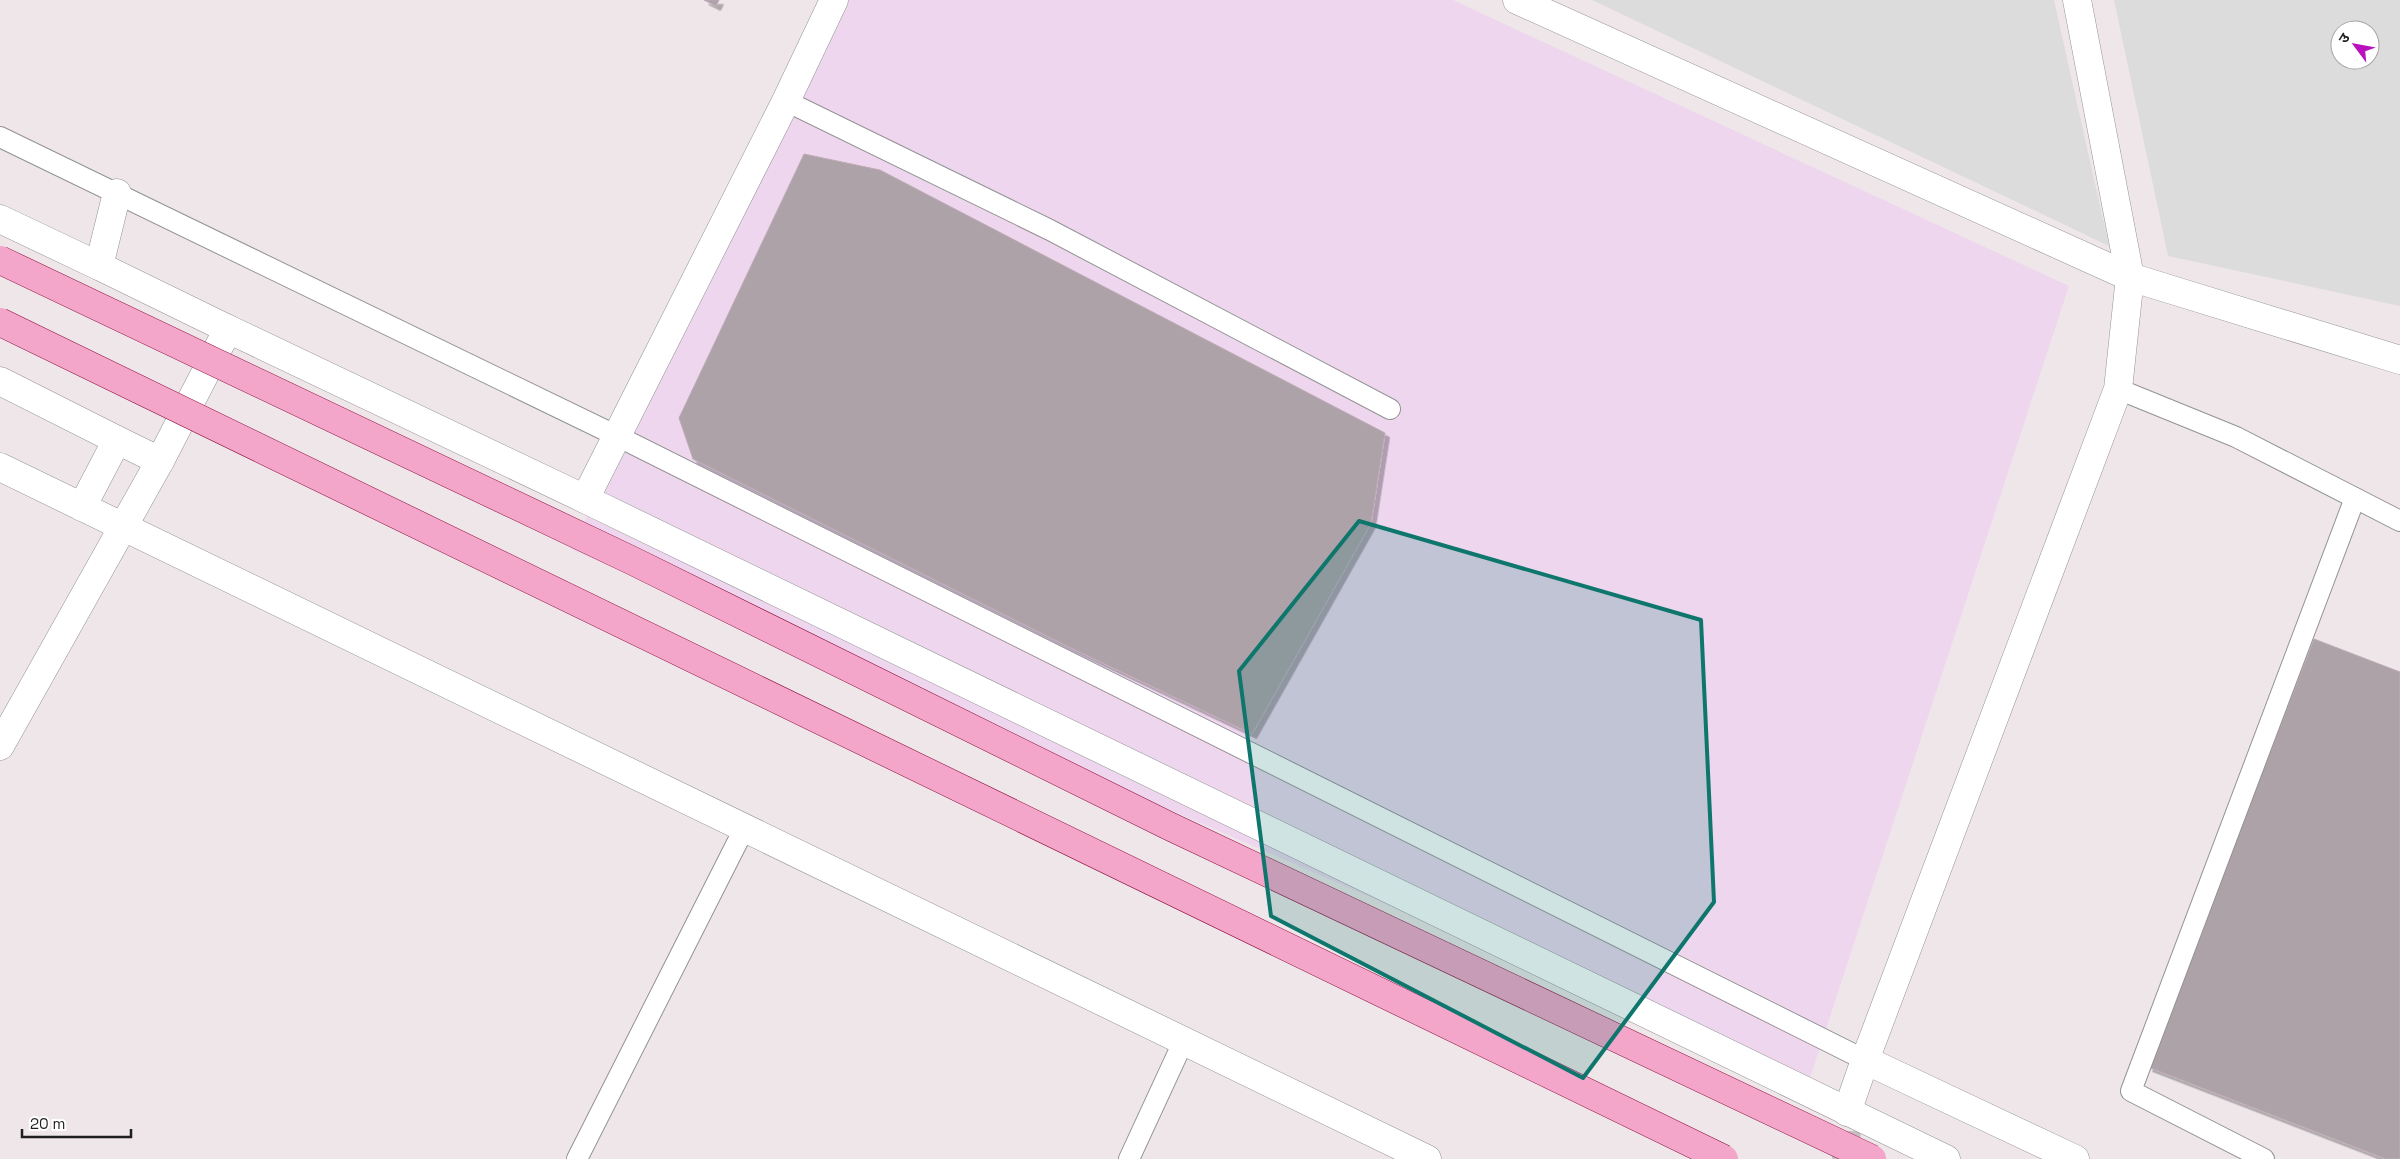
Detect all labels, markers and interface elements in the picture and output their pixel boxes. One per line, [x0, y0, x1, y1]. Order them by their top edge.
north arrow [2330, 20, 2380, 70]
text: उ [2334, 29, 2354, 46]
scale bar [22, 1106, 131, 1138]
text: 20 m [30, 1114, 65, 1133]

